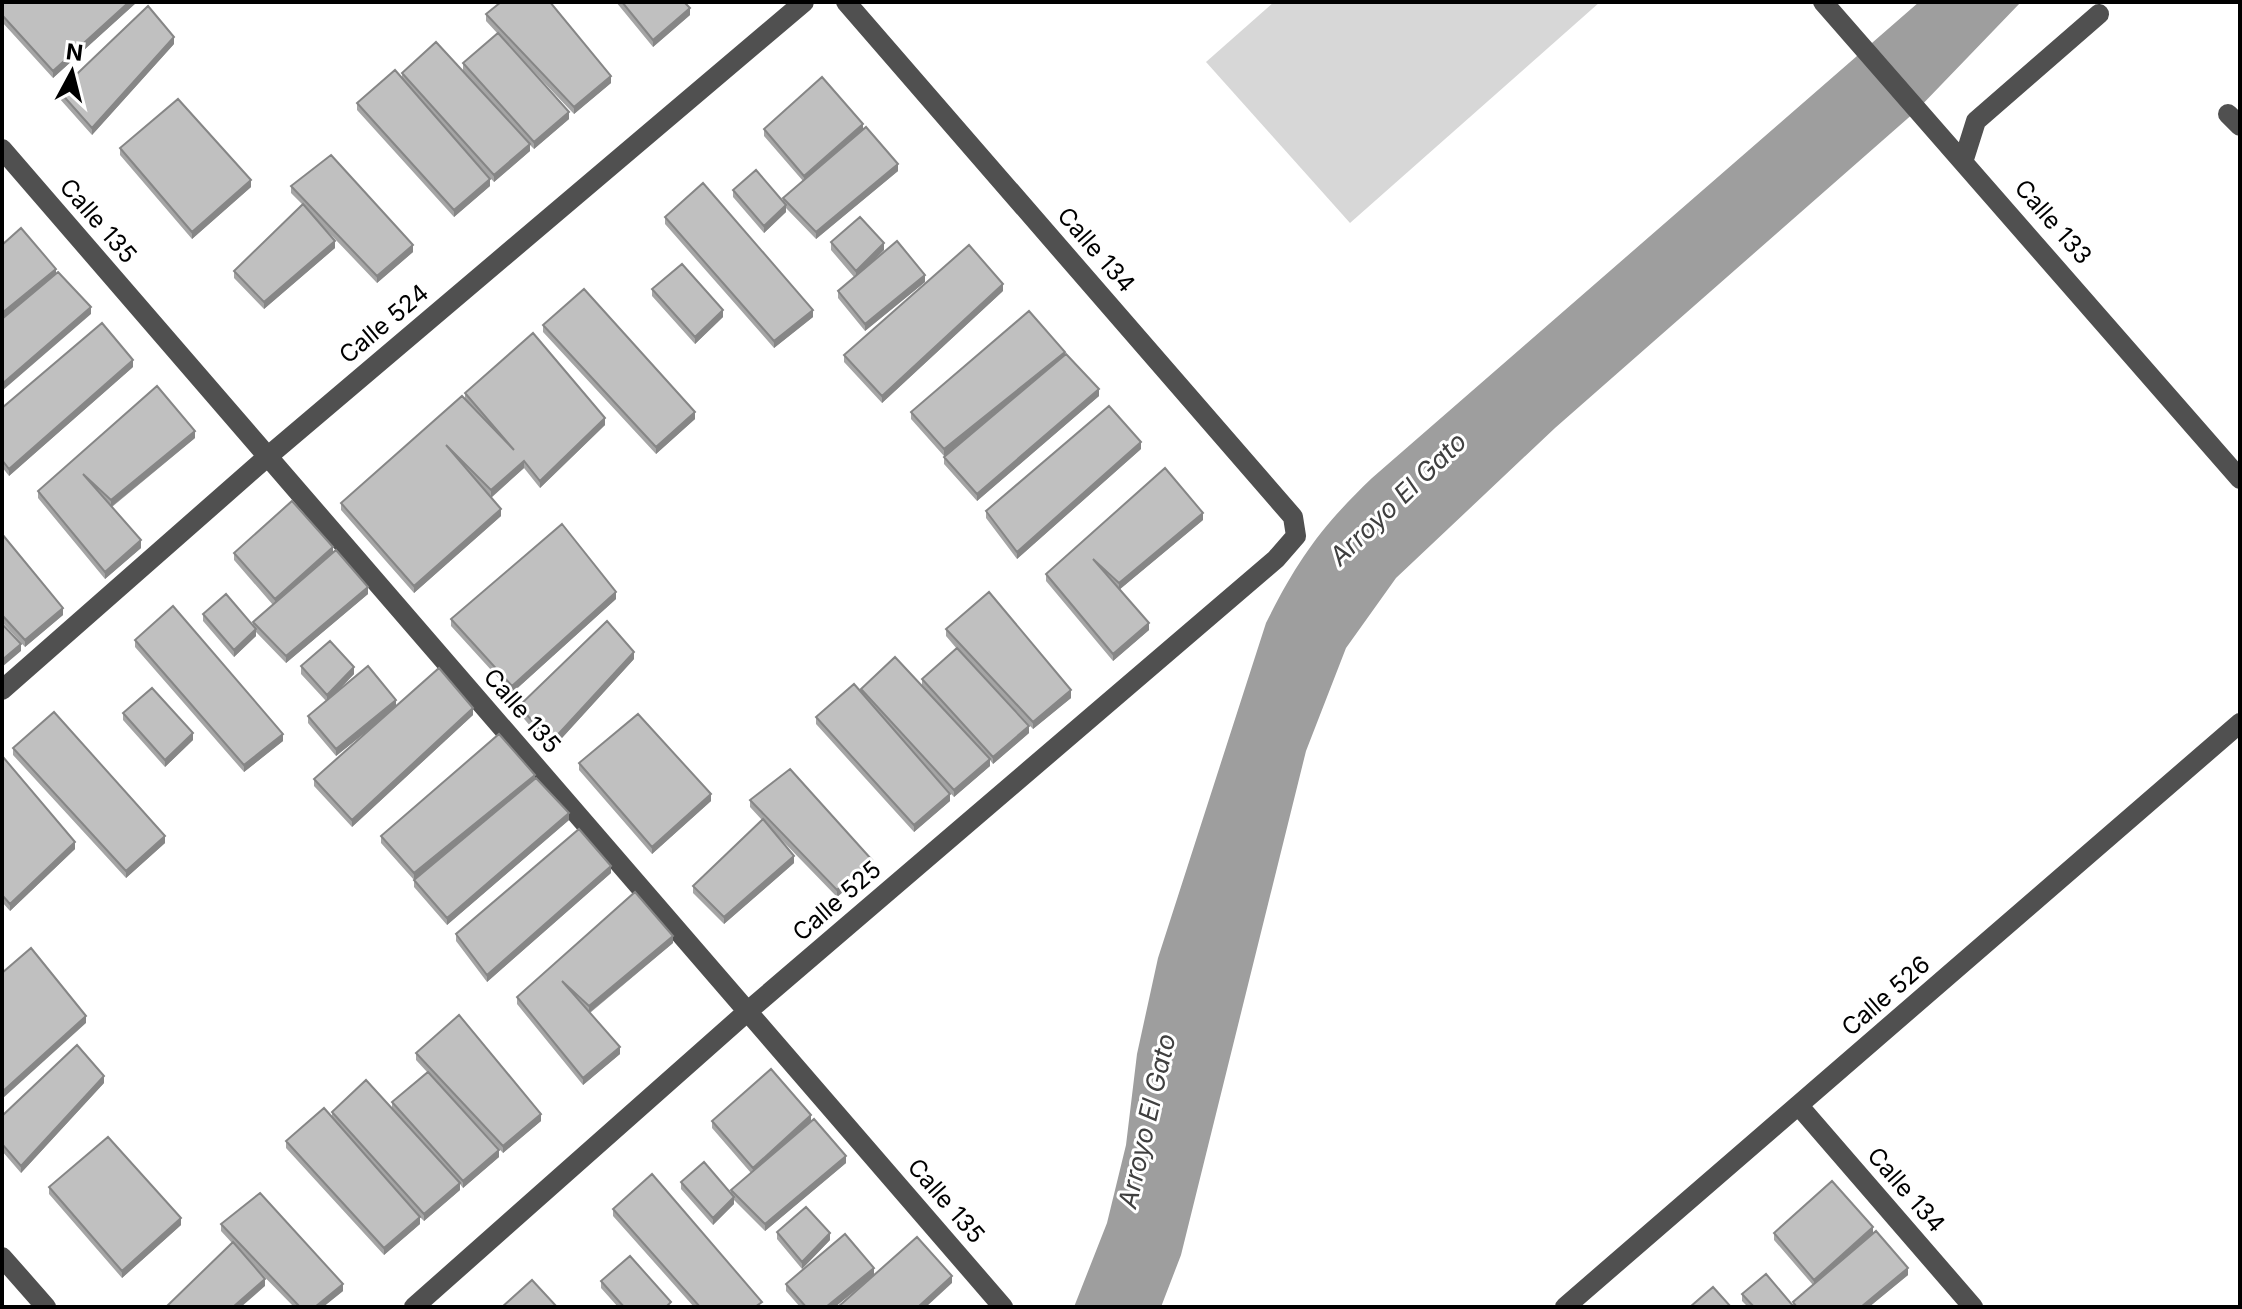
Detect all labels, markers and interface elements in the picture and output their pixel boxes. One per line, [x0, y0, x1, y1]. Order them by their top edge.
north arrow [32, 32, 112, 112]
text: N [65, 38, 84, 66]
street label: Calle 135 [54, 172, 143, 269]
street label: Calle 133 [2009, 173, 2098, 270]
street label: Calle 134 [1051, 201, 1141, 298]
street label: Calle 524 [333, 278, 434, 369]
water label: Arroyo El Gato [1322, 426, 1472, 572]
street label: Calle 135 [478, 662, 567, 759]
street label: Calle 525 [787, 855, 887, 947]
street label: Calle 526 [1836, 949, 1936, 1042]
water label: Arroyo El Gato [1111, 1031, 1182, 1212]
street label: Calle 134 [1861, 1141, 1951, 1238]
street label: Calle 135 [902, 1152, 991, 1249]

